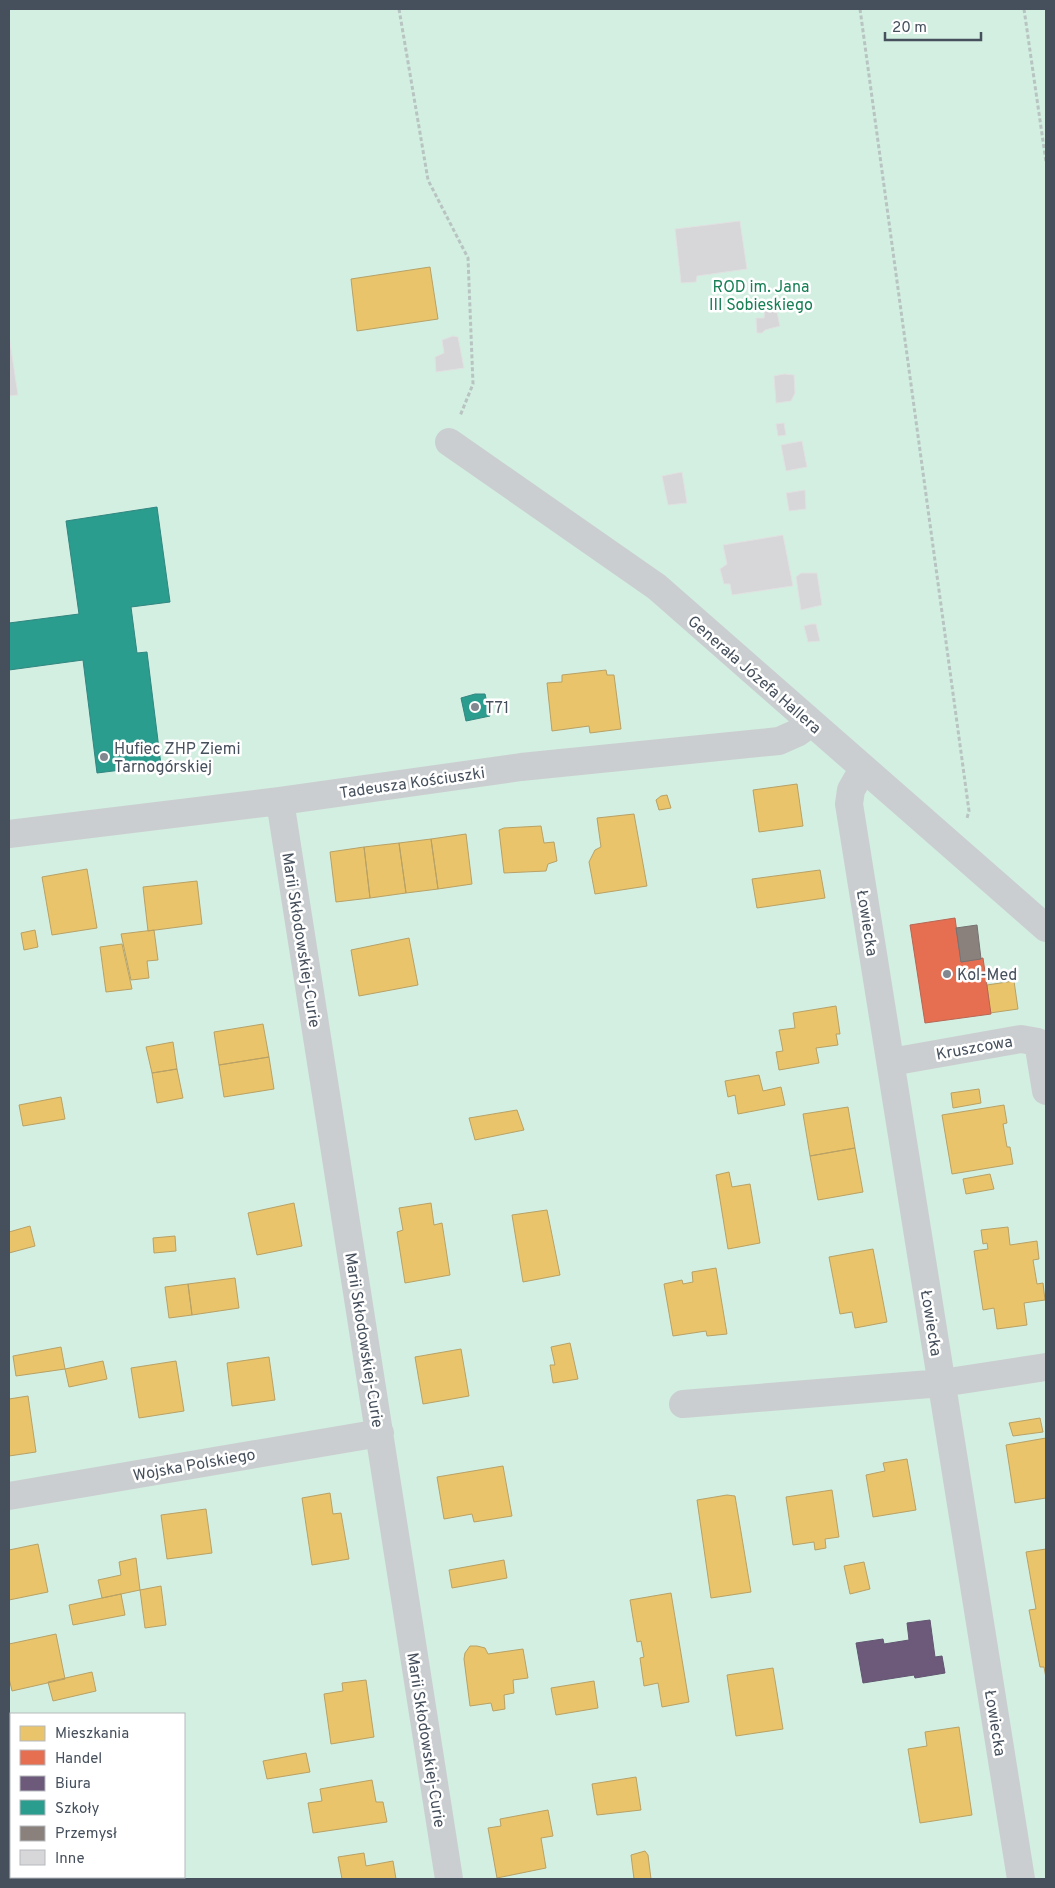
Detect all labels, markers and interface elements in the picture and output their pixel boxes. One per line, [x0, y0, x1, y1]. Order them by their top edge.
scale bar [885, 10, 981, 42]
text: 20 m [892, 19, 927, 38]
park label: ROD im. Jana III Sobieskiego [709, 278, 813, 316]
street label: Generała Józefa Hallera [683, 612, 825, 739]
place label: T71 [485, 699, 509, 719]
marker: T71 [469, 701, 481, 713]
place label: Hufiec ZHP Ziemi Tarnogórskiej [114, 740, 240, 778]
marker: Hufiec ZHP Ziemi Tarnogórskiej [98, 751, 110, 763]
street label: Tadeusza Kościuszki [338, 764, 486, 804]
street label: Marii Skłodowskiej-Curie [276, 851, 324, 1029]
street label: Łowiecka [851, 889, 881, 958]
place label: Kol-Med [957, 966, 1017, 986]
marker: Kol-Med [941, 968, 953, 980]
street label: Kruszcowa [934, 1032, 1014, 1066]
street label: Marii Skłodowskiej-Curie [339, 1251, 387, 1429]
street label: Łowiecka [915, 1289, 945, 1358]
street label: Wojska Polskiego [132, 1445, 257, 1487]
street label: Marii Skłodowskiej-Curie [401, 1651, 449, 1829]
street label: Łowiecka [979, 1689, 1009, 1758]
legend [10, 1713, 185, 1878]
text: Mieszkania [55, 1725, 129, 1744]
text: Handel [55, 1750, 102, 1769]
text: Biura [55, 1775, 91, 1794]
text: Szkoły [55, 1800, 99, 1819]
text: Przemysł [55, 1825, 117, 1844]
text: Inne [55, 1850, 85, 1869]

